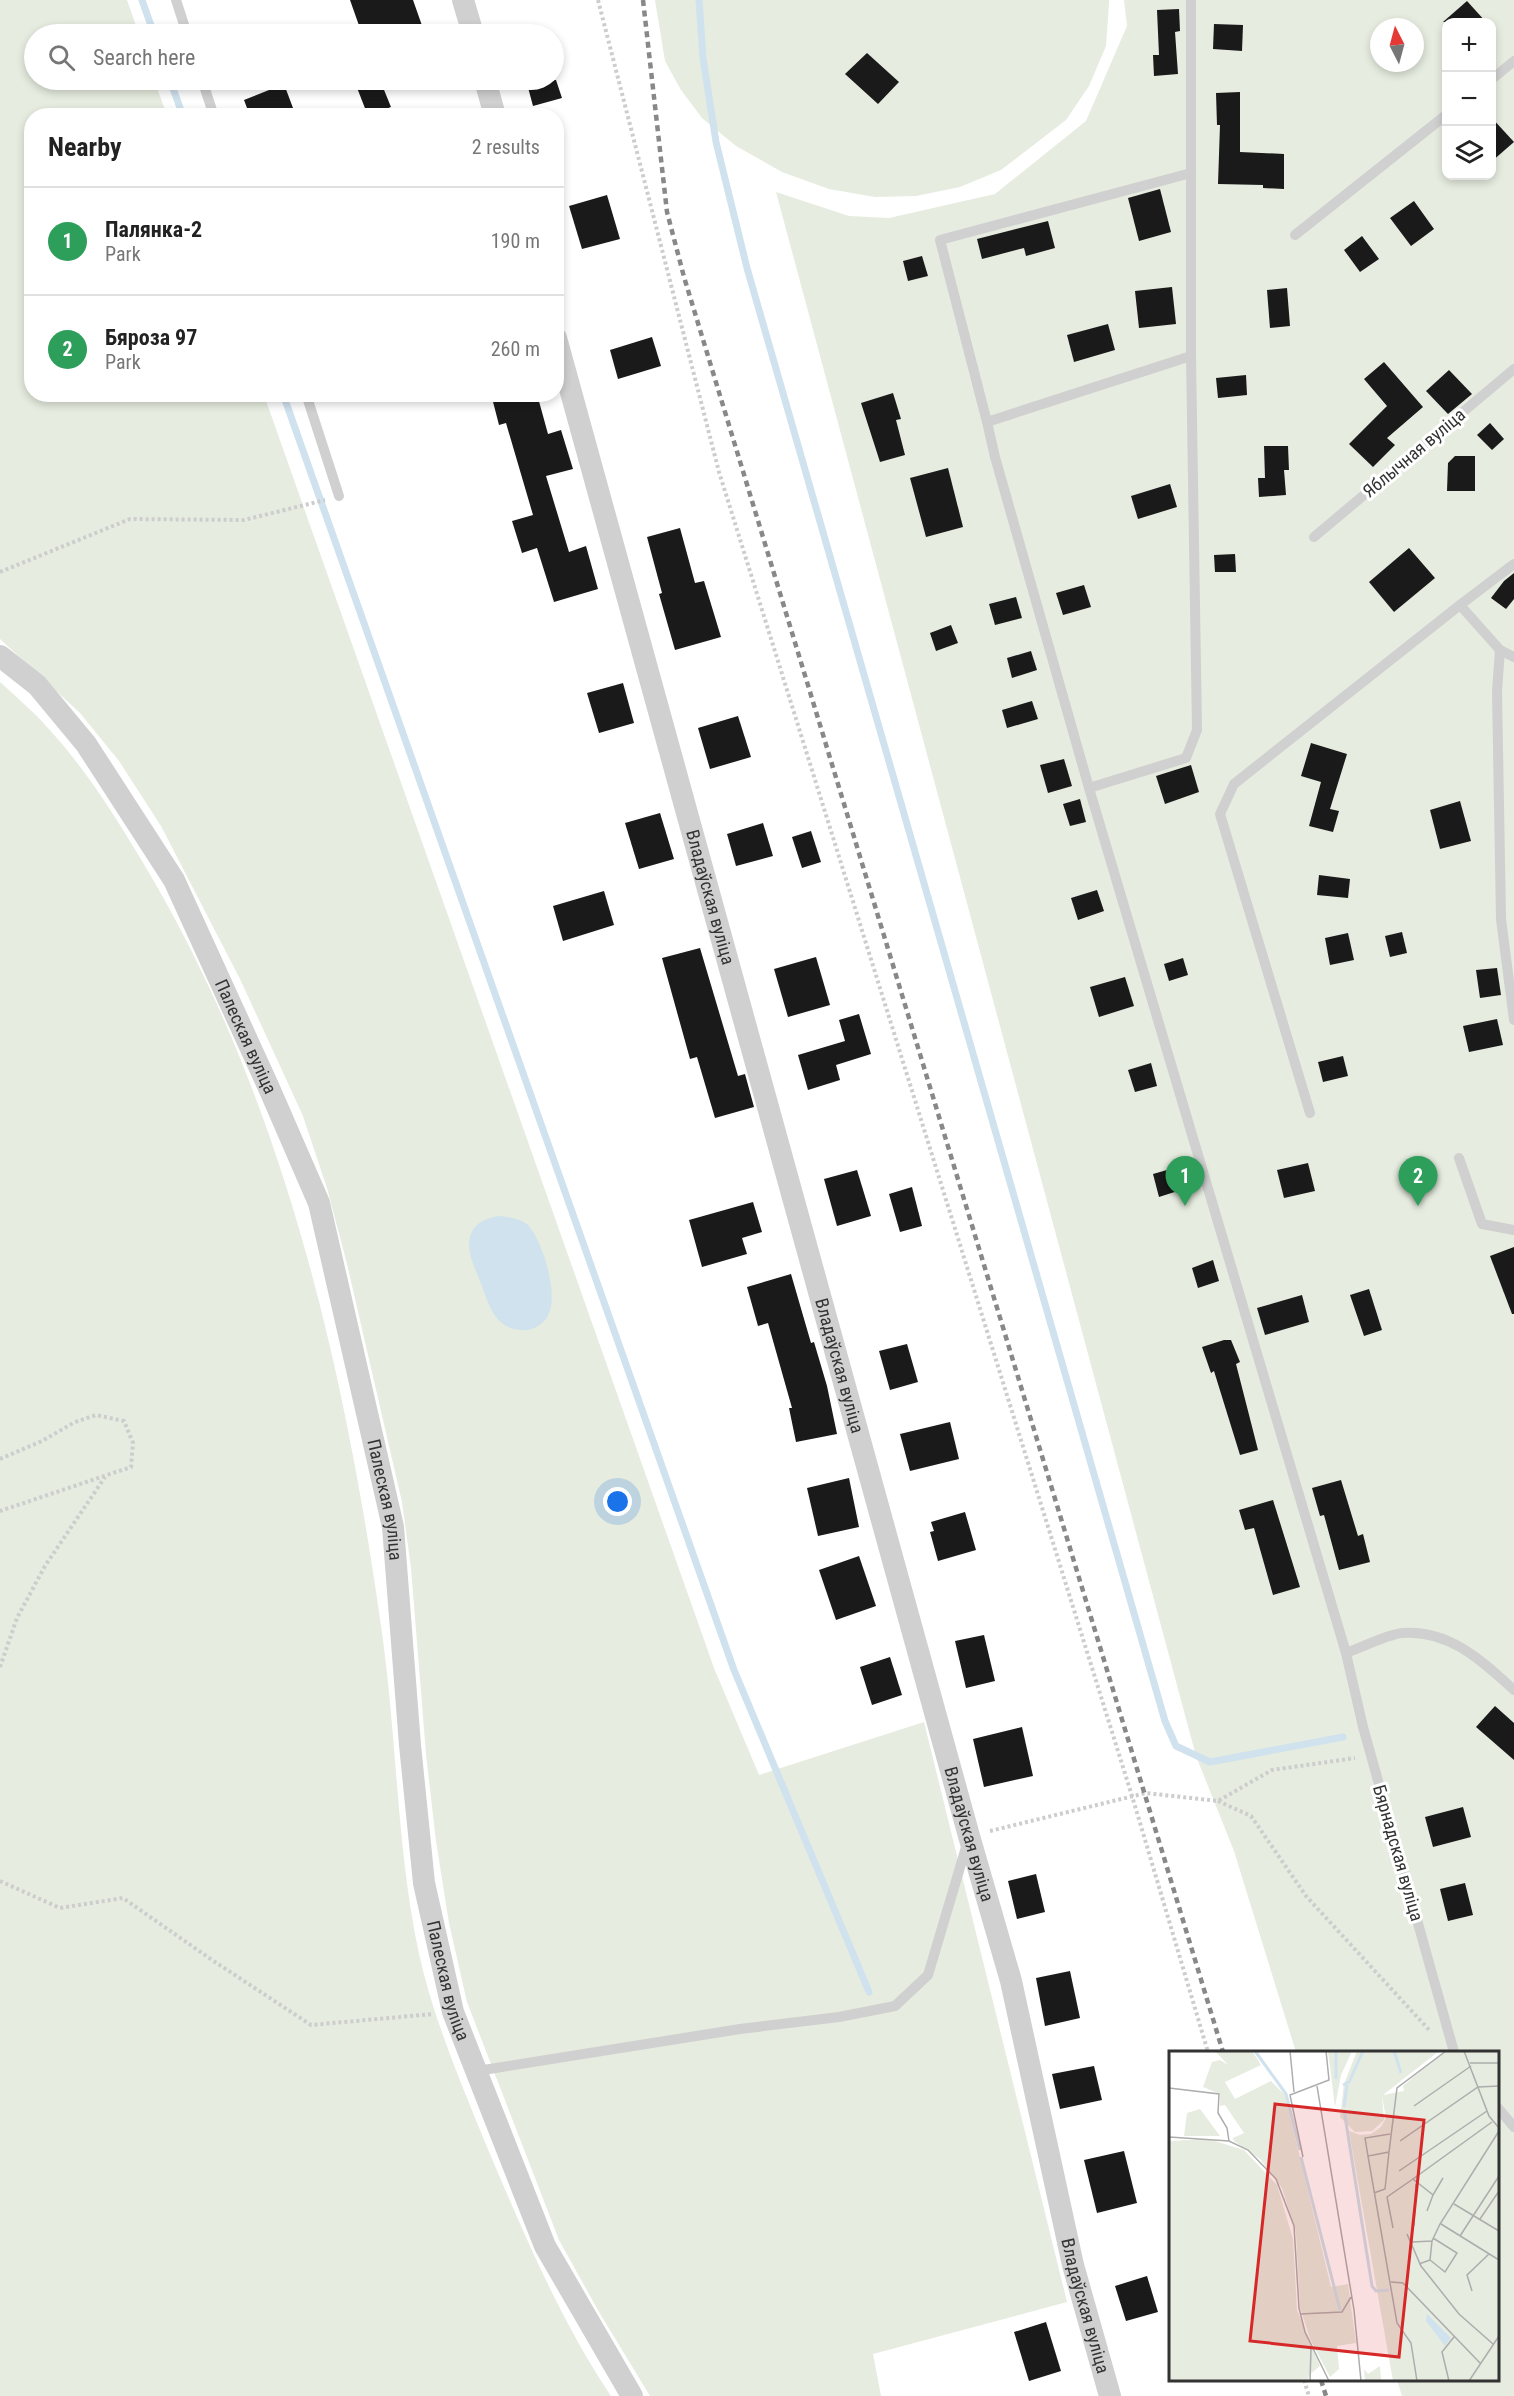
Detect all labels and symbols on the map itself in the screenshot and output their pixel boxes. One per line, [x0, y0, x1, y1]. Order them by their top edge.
north arrow [1370, 18, 1424, 72]
street label: Яблычная вуліца [1358, 404, 1469, 501]
street label: Владаўская вуліца [682, 827, 739, 967]
street label: Палеская вуліца [211, 976, 281, 1097]
pin: 1 [1166, 1156, 1204, 1206]
pin: 2 [1398, 1156, 1438, 1206]
street label: Владаўская вуліца [811, 1296, 868, 1435]
street label: Палеская вуліца [363, 1437, 407, 1561]
your location [603, 1487, 632, 1516]
street label: Владаўская вуліца [940, 1764, 998, 1904]
street label: Бярнадская вуліца [1369, 1782, 1428, 1923]
street label: Палеская вуліца [423, 1918, 474, 2044]
inset map [1169, 2051, 1499, 2381]
street label: Владаўская вуліца [1057, 2236, 1114, 2376]

